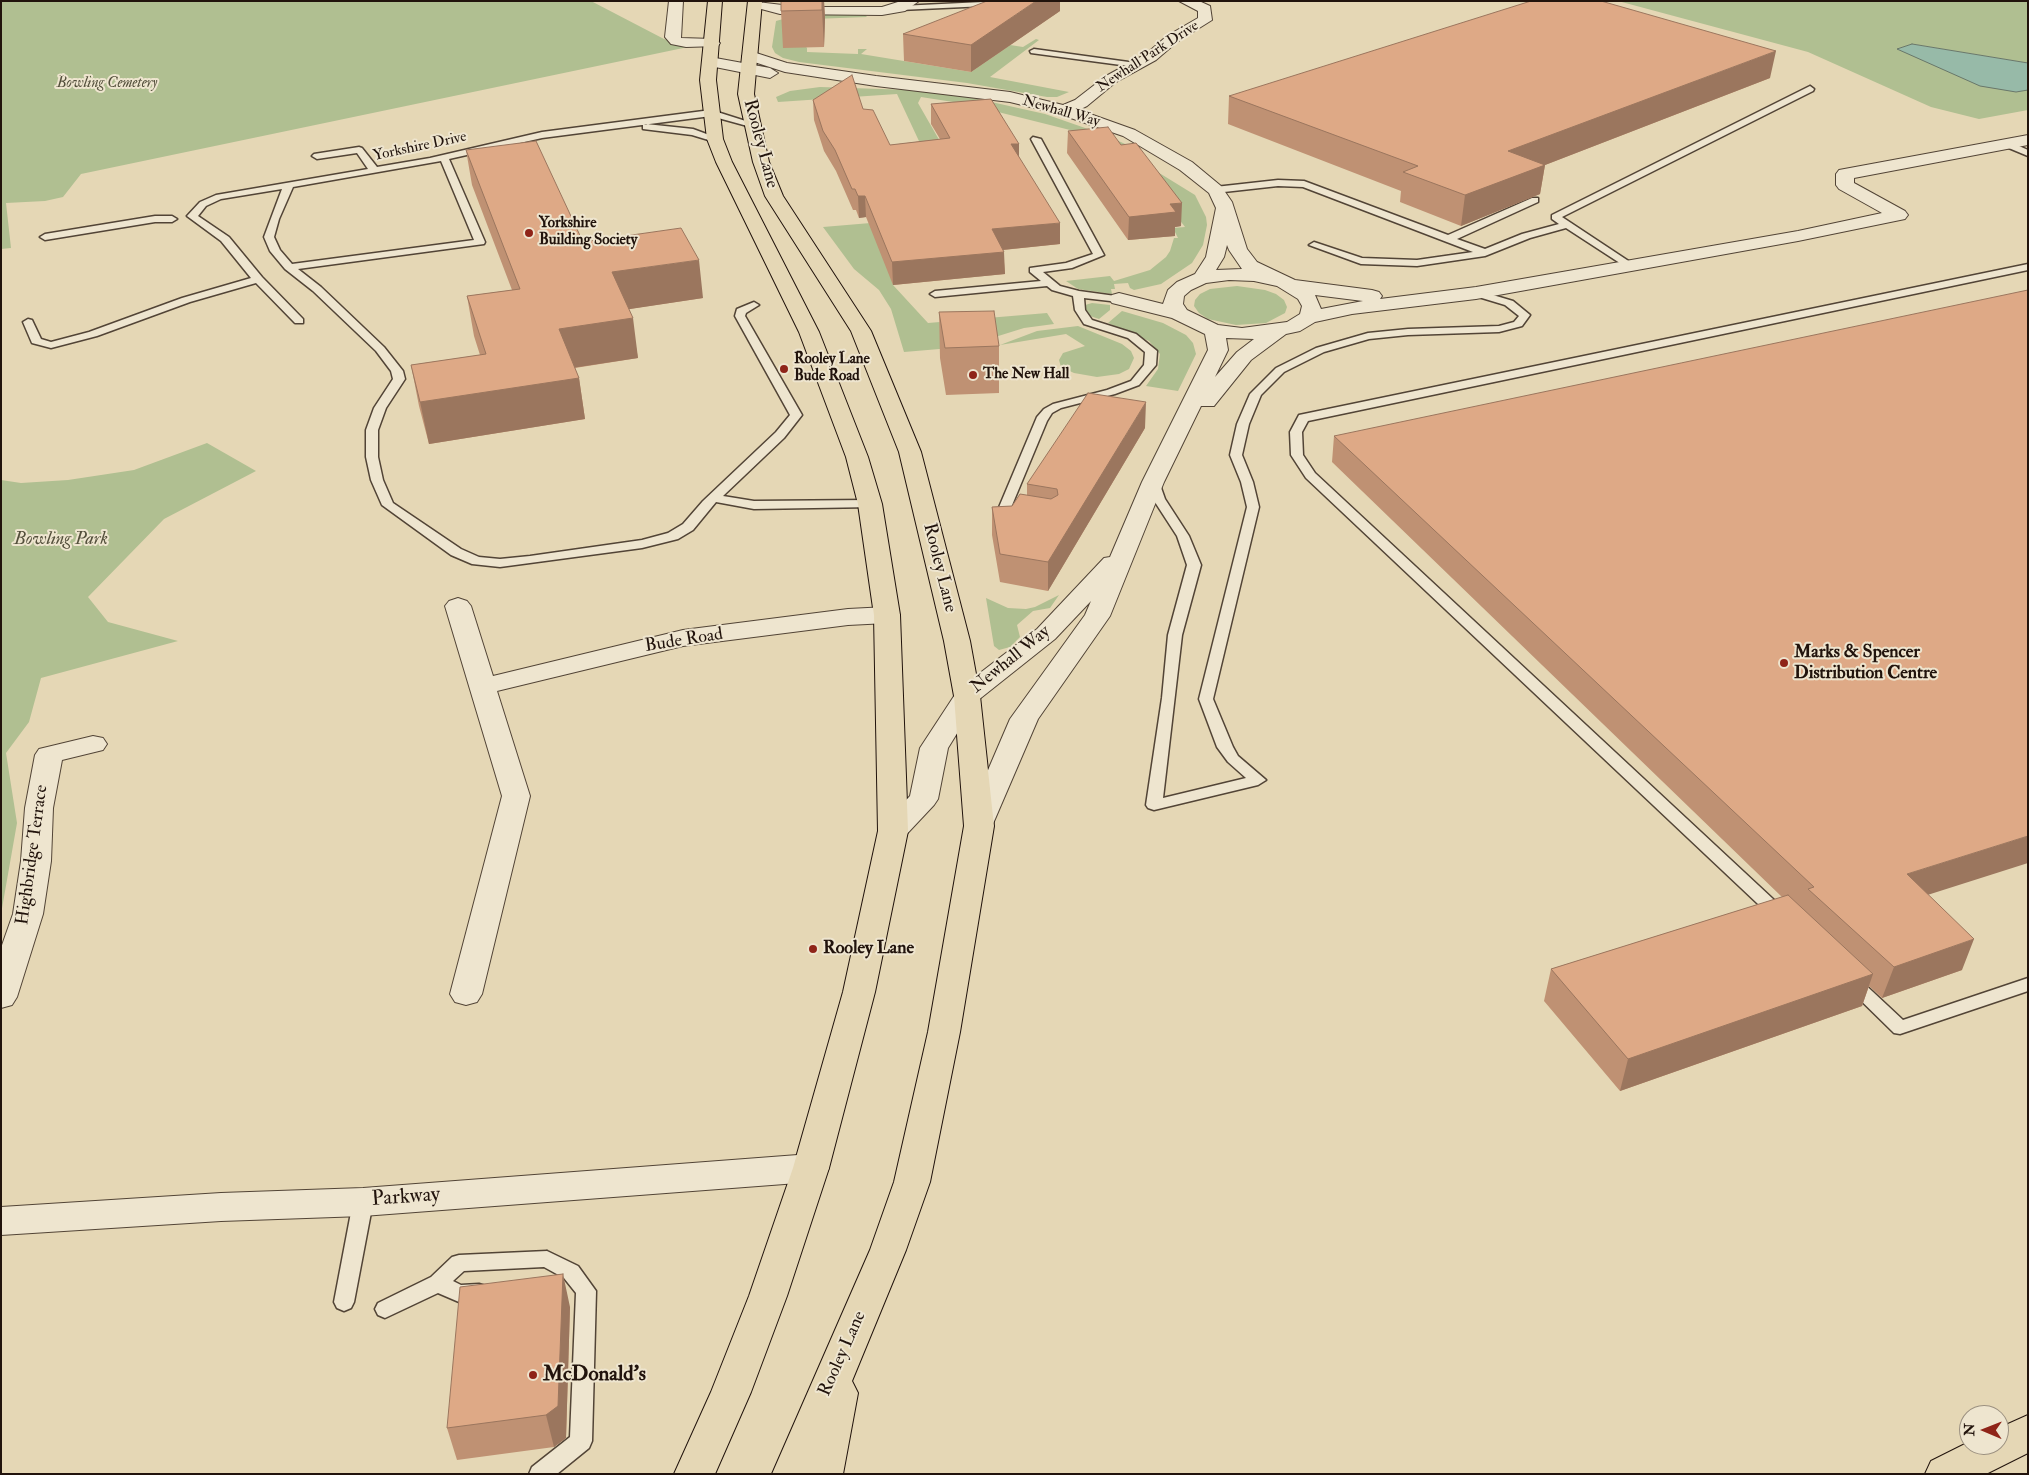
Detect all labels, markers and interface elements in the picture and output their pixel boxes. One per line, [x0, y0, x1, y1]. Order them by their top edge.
street label: Newhall Park Drive [1094, 17, 1202, 97]
park label: Bowling Cemetery [57, 75, 157, 93]
street label: Newhall Way [1020, 92, 1102, 132]
street label: Rooley Lane [738, 97, 782, 191]
street label: Yorkshire Drive [372, 128, 468, 166]
place label: Yorkshire Building Society [539, 215, 637, 250]
marker: Yorkshire Building Society [523, 227, 535, 239]
place label: Rooley Lane Bude Road [794, 351, 870, 386]
marker: Rooley Lane Bude Road [778, 363, 790, 375]
place label: The New Hall [983, 366, 1069, 384]
marker: The New Hall [967, 369, 979, 381]
street label: Rooley Lane [918, 521, 960, 615]
park label: Bowling Park [14, 529, 108, 551]
street label: Newhall Way [967, 621, 1055, 699]
street label: Bude Road [643, 624, 725, 658]
place label: Marks & Spencer Distribution Centre [1794, 642, 1937, 684]
marker: Marks & Spencer Distribution Centre [1778, 657, 1790, 669]
street label: Highbridge Terrace [12, 784, 54, 926]
place label: Rooley Lane [823, 938, 914, 960]
marker: Rooley Lane [807, 943, 819, 955]
street label: Parkway [371, 1183, 441, 1213]
street label: Rooley Lane [815, 1308, 871, 1400]
place label: McDonald's [543, 1362, 646, 1388]
marker: McDonald's [527, 1369, 539, 1381]
north arrow [1959, 1405, 2009, 1455]
text: N [1961, 1423, 1978, 1436]

